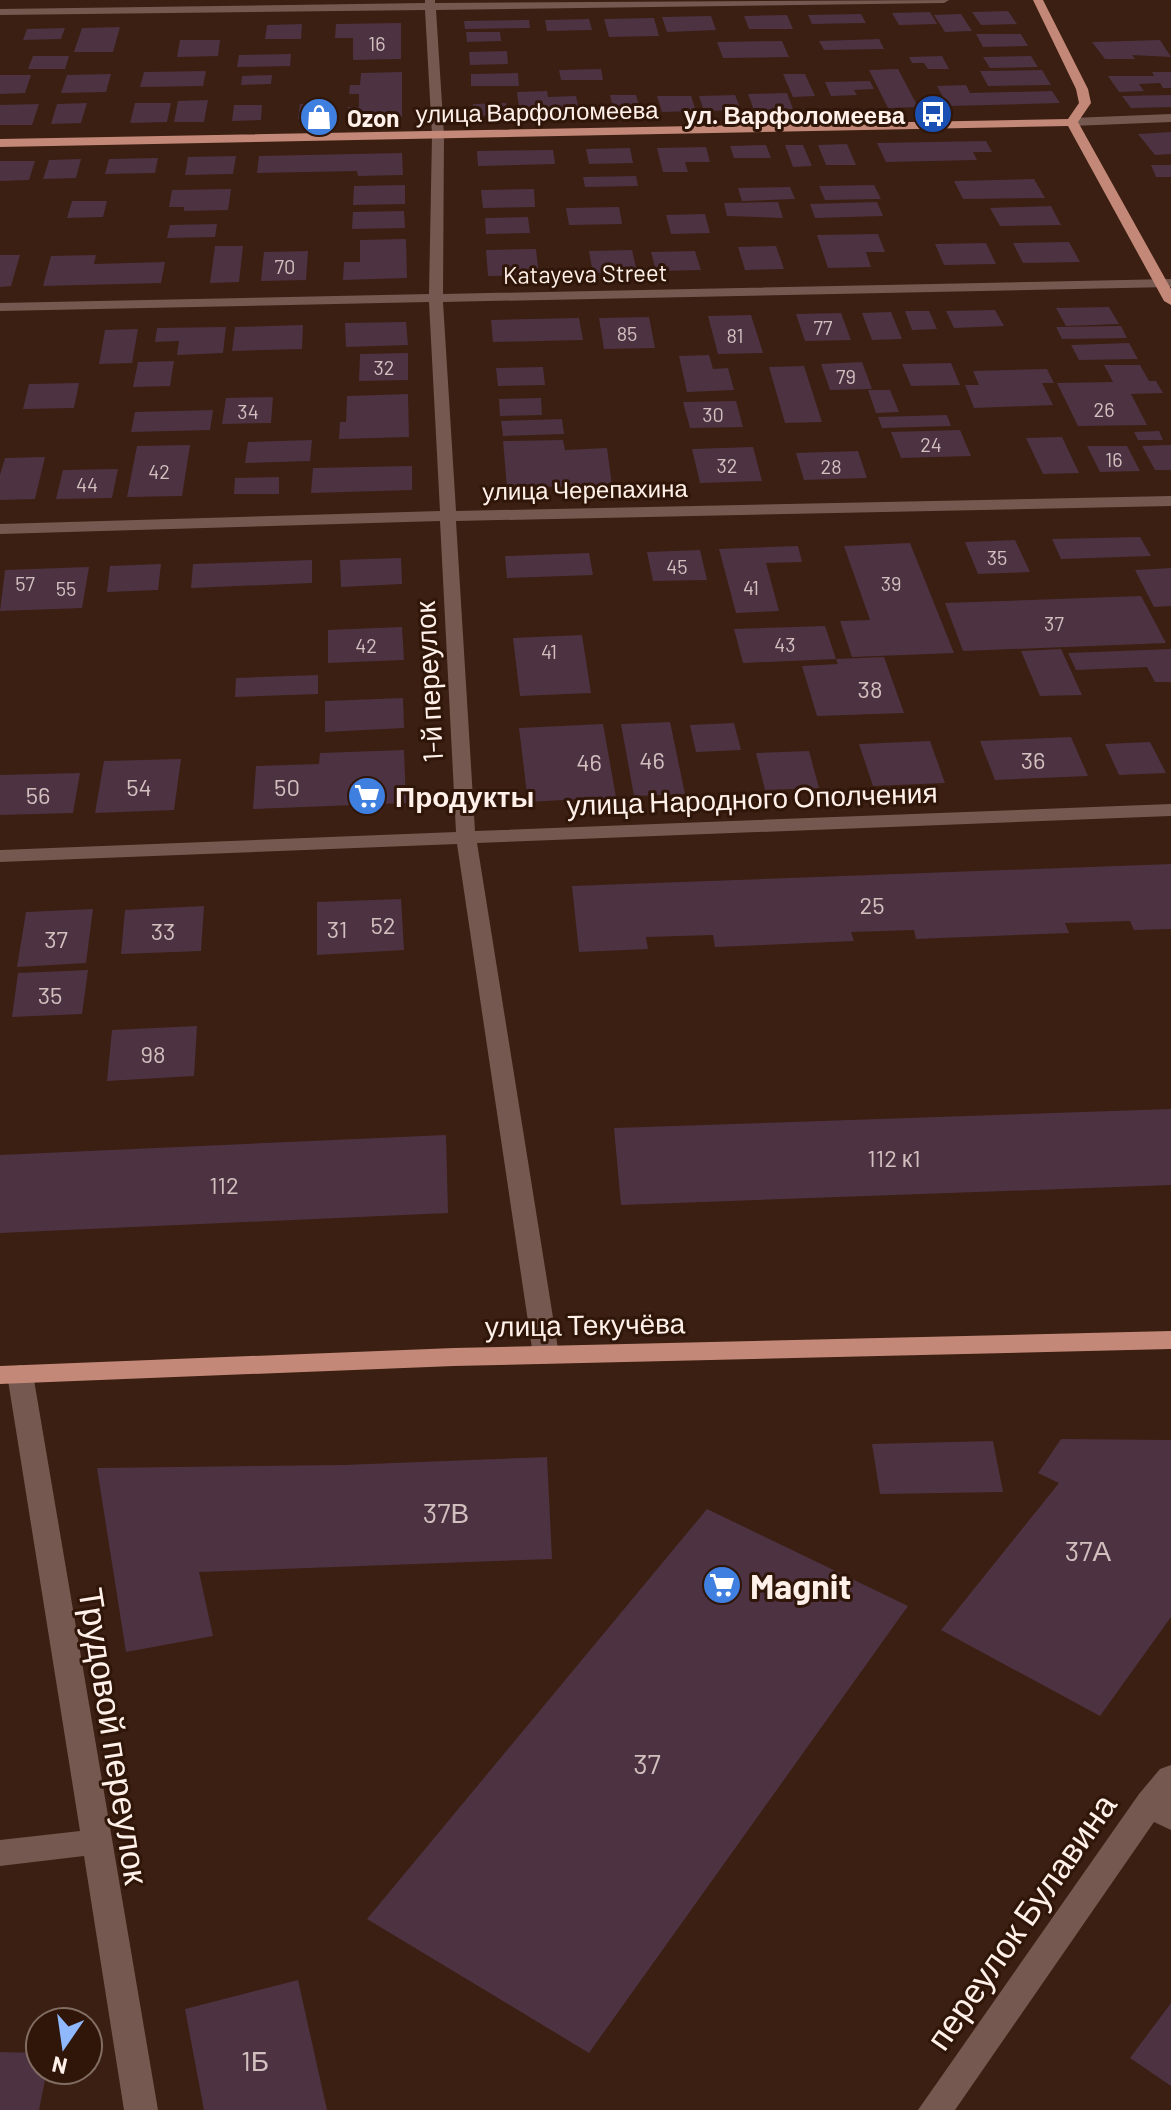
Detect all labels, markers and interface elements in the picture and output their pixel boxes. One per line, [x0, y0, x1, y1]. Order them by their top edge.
house number: 16 [368, 31, 386, 55]
bus stop icon: ул. Варфоломеева [912, 93, 954, 135]
street label: улица Варфоломеева [415, 94, 659, 128]
shop icon: Ozon [298, 96, 340, 138]
place label: ул. Варфоломеева [684, 100, 906, 129]
place label: Ozon [347, 103, 399, 132]
house number: 70 [275, 254, 295, 278]
street label: Katayeva Street [502, 257, 668, 289]
house number: 77 [814, 315, 833, 339]
house number: 85 [617, 321, 637, 345]
house number: 81 [727, 323, 743, 347]
house number: 32 [373, 355, 395, 379]
house number: 79 [836, 364, 856, 388]
house number: 26 [1093, 397, 1115, 421]
house number: 34 [237, 399, 259, 423]
house number: 30 [702, 402, 724, 426]
house number: 24 [920, 432, 942, 456]
house number: 16 [1105, 447, 1123, 471]
house number: 32 [716, 453, 738, 477]
house number: 28 [820, 454, 842, 478]
house number: 42 [148, 459, 170, 483]
house number: 44 [76, 472, 98, 496]
street label: улица Черепахина [482, 473, 688, 505]
house number: 35 [987, 545, 1007, 569]
house number: 45 [666, 554, 688, 578]
house number: 57 [15, 571, 35, 595]
house number: 39 [881, 571, 901, 595]
house number: 41 [743, 575, 759, 599]
house number: 55 [56, 576, 76, 600]
street label: 1-й переулок [407, 600, 449, 764]
house number: 37 [1044, 611, 1064, 635]
house number: 43 [774, 632, 796, 656]
house number: 42 [355, 633, 377, 657]
house number: 41 [541, 639, 557, 663]
house number: 38 [858, 674, 882, 703]
house number: 46 [639, 745, 665, 774]
house number: 36 [1021, 745, 1045, 774]
house number: 46 [576, 747, 602, 776]
house number: 54 [126, 772, 152, 801]
house number: 50 [274, 772, 300, 801]
supermarket icon: Продукты [346, 775, 388, 817]
street label: улица Народного Ополчения [566, 775, 938, 821]
place label: Продукты [395, 779, 534, 813]
house number: 56 [26, 780, 50, 809]
house number: 25 [859, 890, 885, 919]
house number: 52 [370, 910, 396, 939]
house number: 31 [327, 914, 347, 943]
house number: 33 [151, 916, 175, 945]
house number: 37 [44, 924, 68, 953]
house number: 35 [38, 980, 62, 1009]
house number: 98 [140, 1039, 166, 1068]
house number: 112 к1 [867, 1143, 921, 1172]
house number: 112 [209, 1170, 239, 1199]
street label: улица Текучёва [484, 1305, 686, 1343]
house number: 37В [423, 1495, 469, 1529]
house number: 37А [1065, 1533, 1111, 1567]
supermarket icon: Magnit [701, 1564, 743, 1606]
place label: Magnit [750, 1565, 851, 1606]
street label: Трудовой переулок [71, 1585, 159, 1888]
house number: 37 [633, 1746, 661, 1780]
street label: переулок Булавина [916, 1785, 1124, 2057]
north arrow [24, 2006, 104, 2086]
house number: 1Б [241, 2043, 269, 2077]
text: N [49, 2052, 69, 2081]

